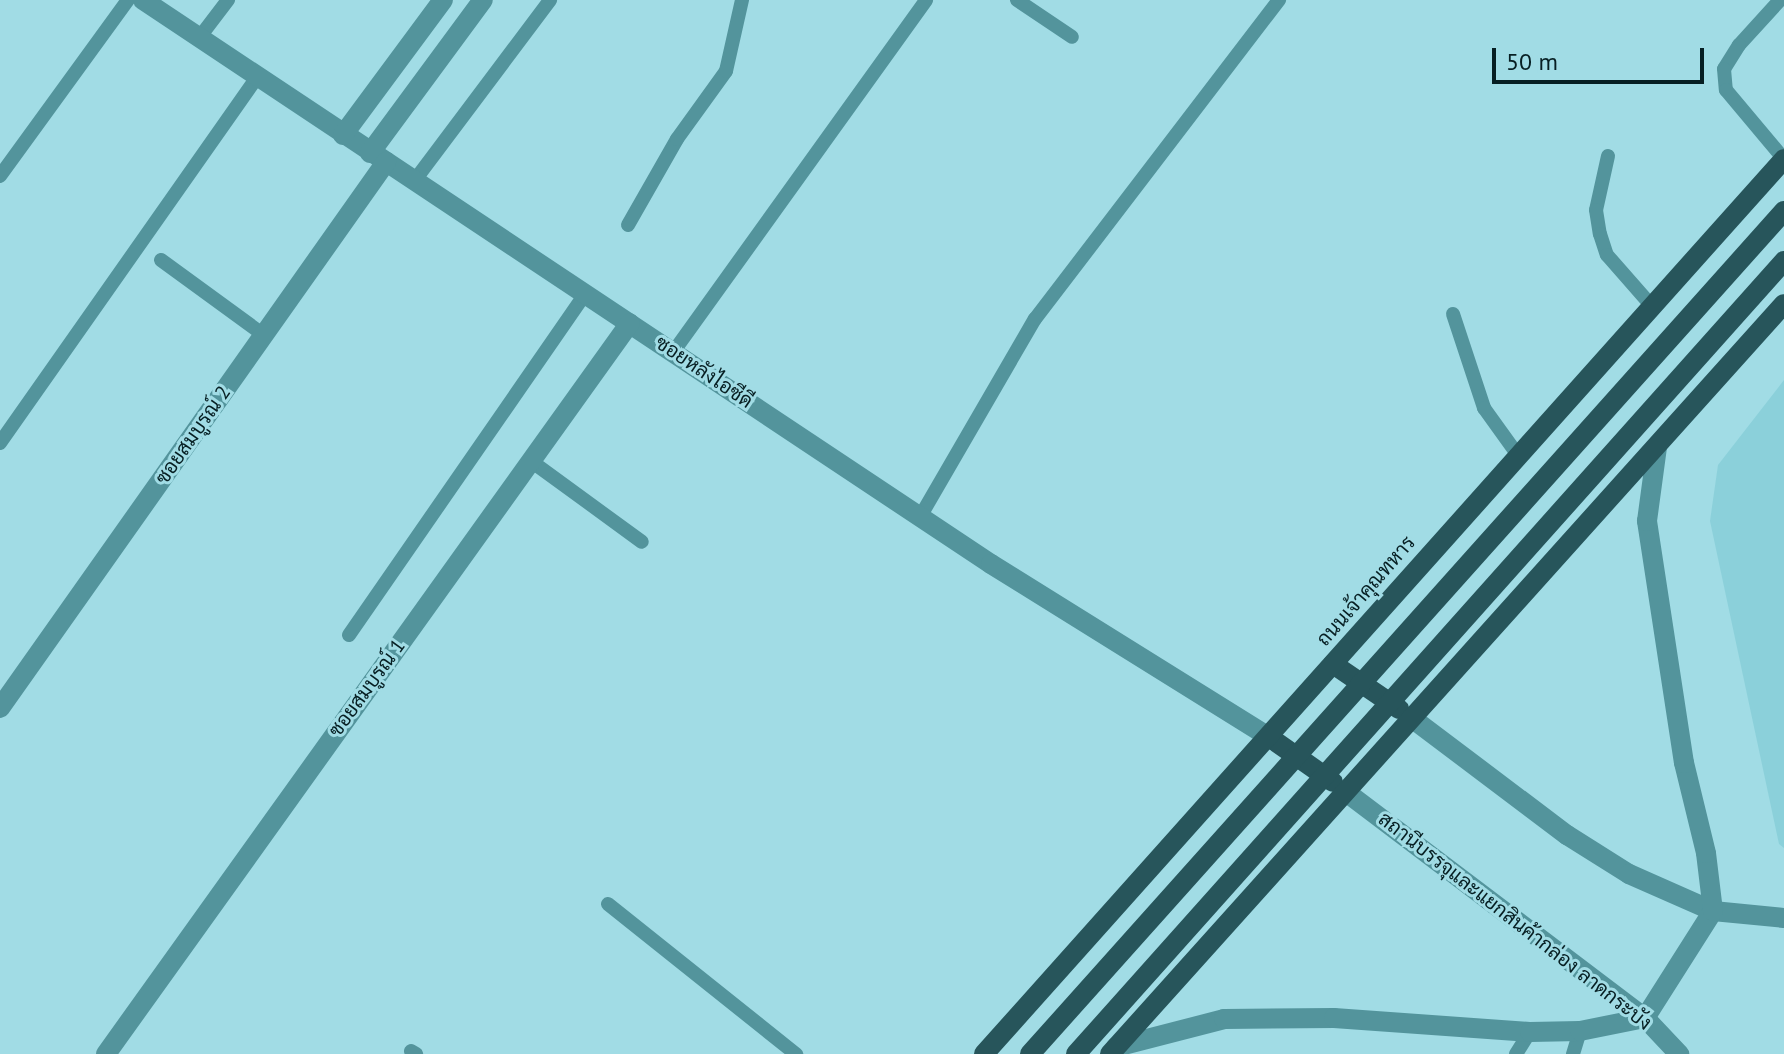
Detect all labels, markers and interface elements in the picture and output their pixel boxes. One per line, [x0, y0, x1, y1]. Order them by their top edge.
scale bar [1496, 32, 1708, 82]
text: 50 m [1506, 46, 1558, 77]
street label: ซอยหลังไอซีดี [651, 331, 757, 413]
street label: ซอยสมบูรณ์ 2 [150, 381, 236, 489]
street label: ถนนเจ้าคุณทหาร [1312, 531, 1420, 651]
street label: ซอยสมบูรณ์ 1 [324, 635, 410, 741]
street label: สถานีบรรจุและแยกสินค้ากล่อง ลาดกระบัง [1374, 807, 1656, 1035]

